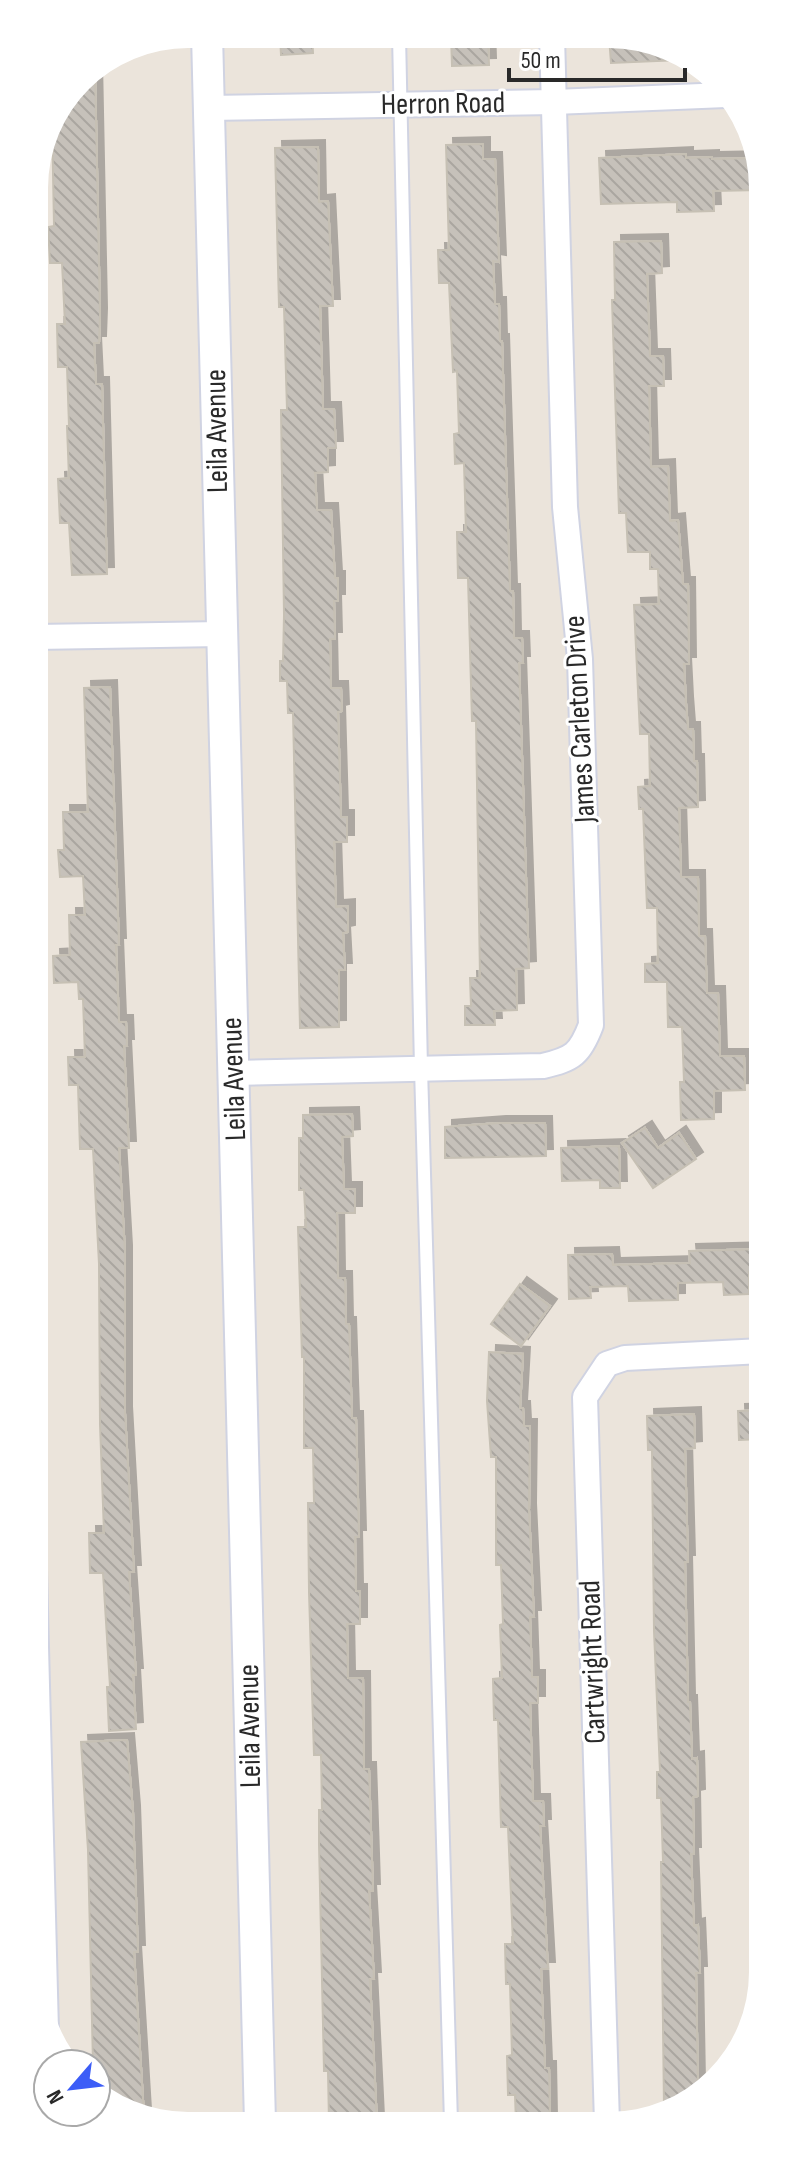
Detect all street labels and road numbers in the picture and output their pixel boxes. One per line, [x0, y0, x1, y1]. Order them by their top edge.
street label: Herron Road [381, 85, 505, 123]
street label: Leila Avenue [198, 369, 236, 493]
street label: James Carleton Drive [557, 614, 603, 825]
street label: Leila Avenue [214, 1017, 254, 1141]
street label: Cartwright Road [572, 1580, 614, 1744]
street label: Leila Avenue [231, 1664, 269, 1788]

